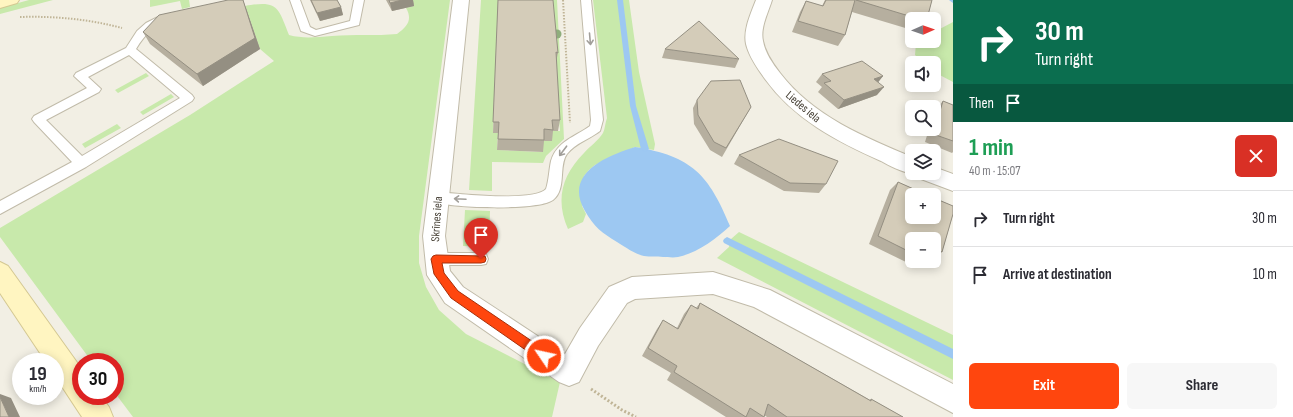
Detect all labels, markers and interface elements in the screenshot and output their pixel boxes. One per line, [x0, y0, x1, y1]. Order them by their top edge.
north arrow [905, 12, 941, 48]
map controls [905, 12, 941, 268]
text: 30 m [1035, 15, 1084, 48]
icon: right [969, 16, 1021, 68]
one-way arrow [586, 32, 593, 45]
text: Turn right [1035, 49, 1093, 70]
button: sound [905, 56, 941, 92]
street label: Liedes iela [782, 88, 824, 126]
icon: arrive [1002, 92, 1024, 114]
text: Then [969, 94, 994, 113]
button: search [905, 100, 941, 136]
text: 1 min [969, 133, 1014, 162]
button: close [1235, 135, 1277, 177]
button: layers [905, 144, 941, 180]
one-way arrow [559, 146, 568, 157]
text: 40 m · 15:07 [969, 163, 1021, 179]
button: + [905, 188, 941, 224]
street label: Skrīnes iela [428, 195, 446, 242]
one-way arrow [454, 196, 467, 203]
icon: right [969, 208, 991, 230]
text: Turn right [1003, 209, 1055, 228]
text: 30 m [1252, 209, 1277, 228]
pin [464, 218, 498, 259]
icon: arrive [470, 224, 492, 246]
button: − [905, 232, 941, 268]
icon: arrive [969, 264, 991, 286]
text: Arrive at destination [1003, 265, 1112, 284]
text: 10 m [1253, 265, 1277, 284]
position arrow [523, 335, 565, 377]
speed limit sign: 30 [72, 353, 124, 405]
text: 19 [29, 362, 47, 386]
button: Exit [969, 363, 1119, 409]
button: Share [1127, 363, 1277, 409]
text: km/h [29, 383, 47, 395]

